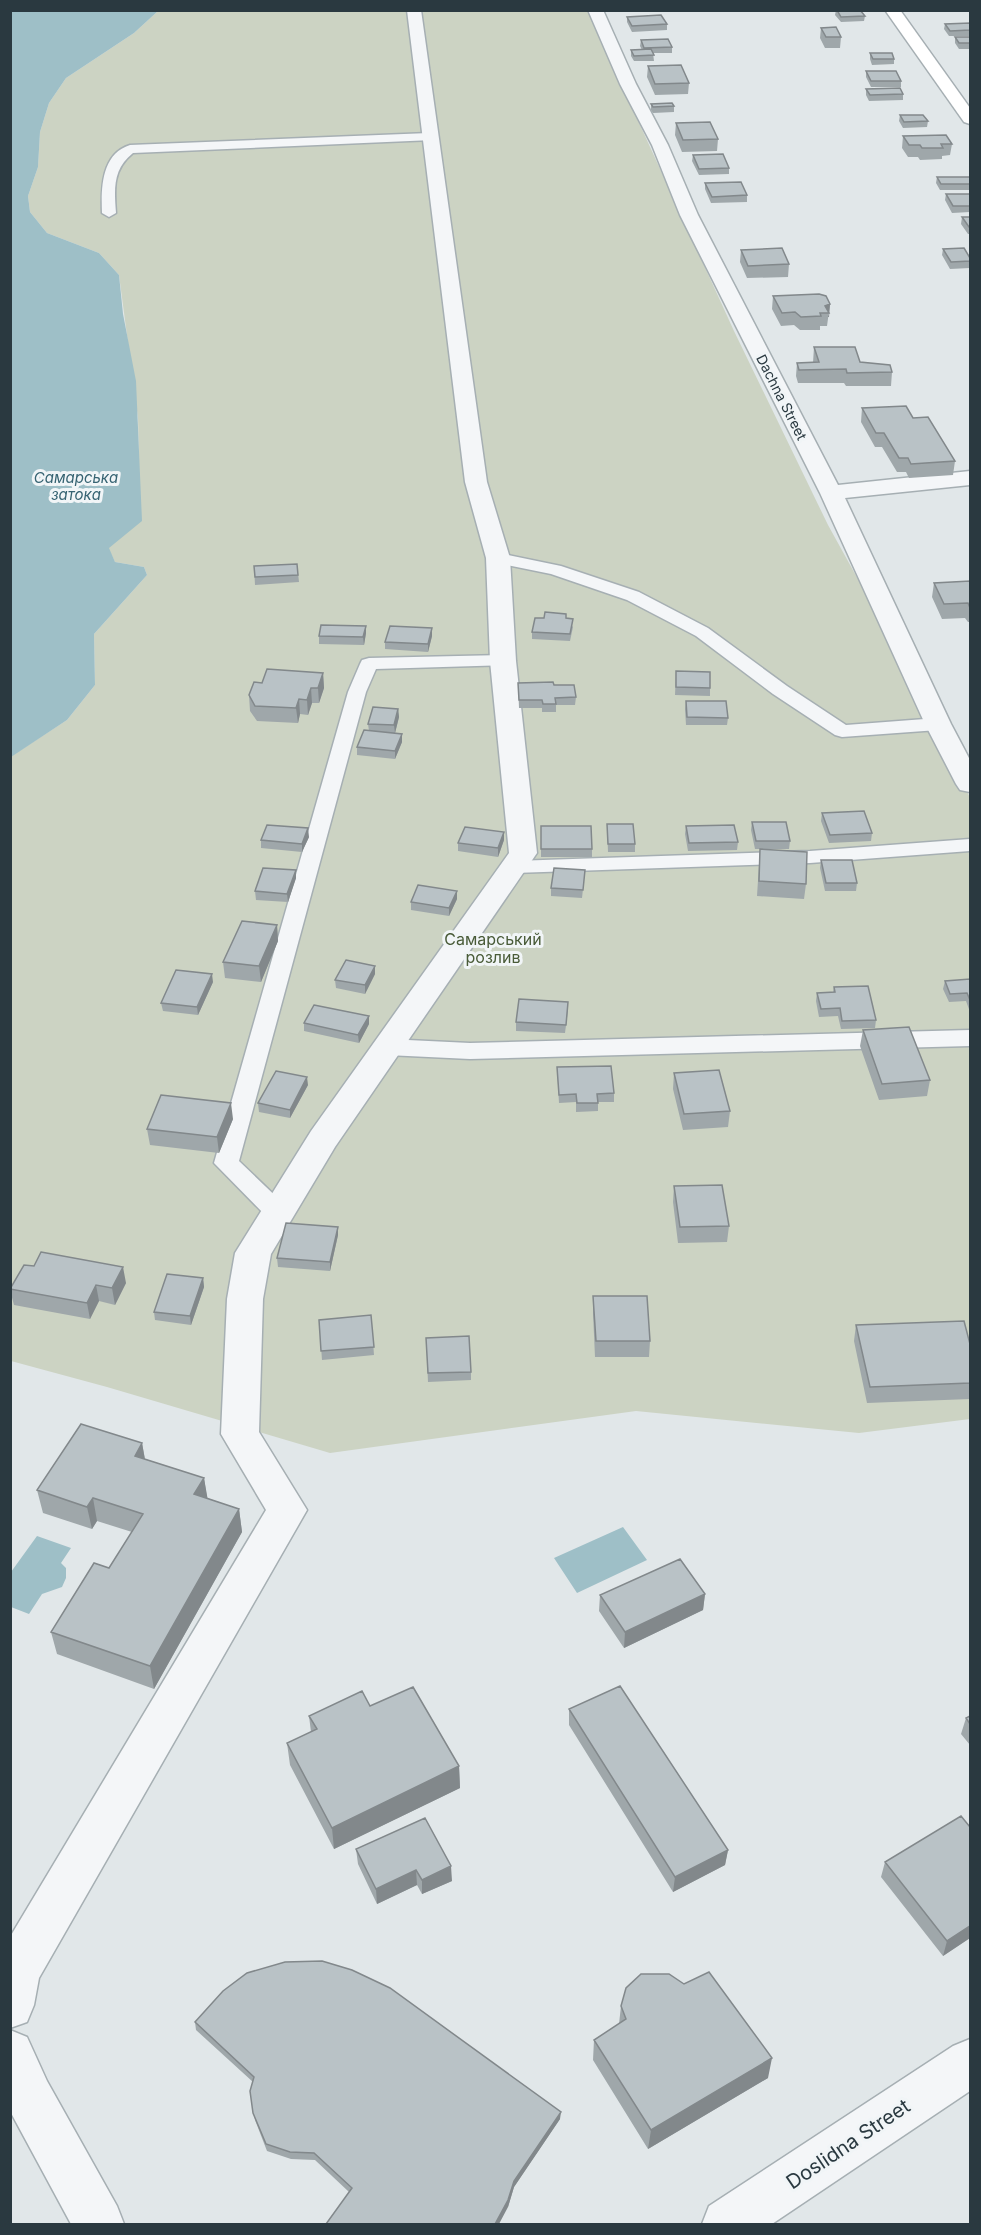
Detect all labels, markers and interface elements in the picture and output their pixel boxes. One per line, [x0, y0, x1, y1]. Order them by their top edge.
street label: Dachna Street [753, 351, 811, 443]
water label: Самарська затока [34, 468, 118, 504]
park label: Самарський розлив [444, 929, 542, 967]
street label: Doslidna Street [782, 2094, 915, 2194]

